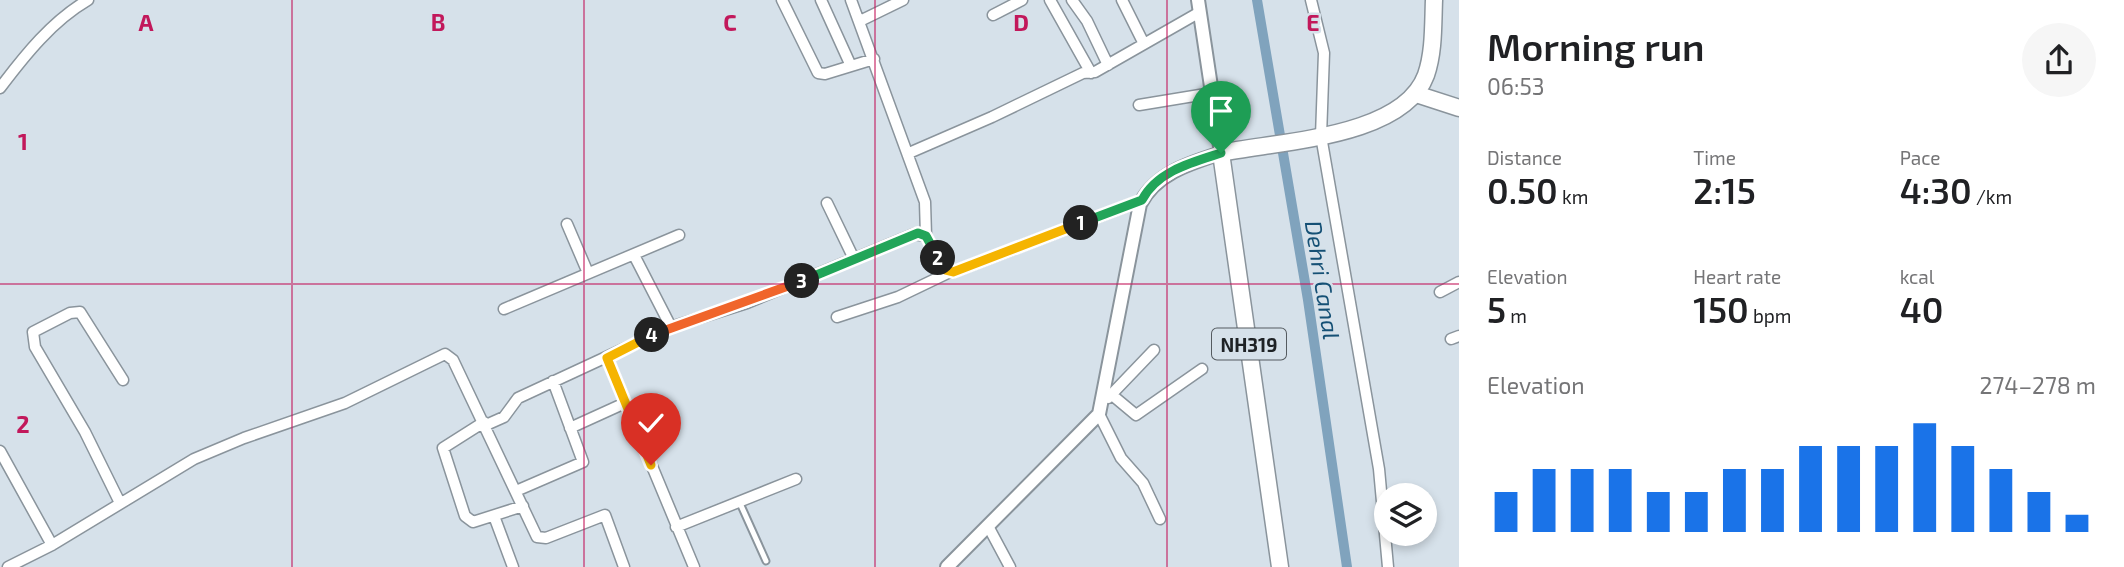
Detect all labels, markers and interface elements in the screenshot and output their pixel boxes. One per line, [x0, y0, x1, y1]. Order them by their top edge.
text: A [138, 8, 154, 36]
text: B [431, 8, 445, 36]
text: C [723, 8, 737, 36]
text: D [1013, 8, 1029, 36]
text: E [1306, 8, 1320, 36]
text: Morning run [1487, 23, 1705, 69]
button: share [2022, 23, 2096, 97]
text: 06:53 [1487, 72, 1545, 100]
pin [1191, 81, 1251, 153]
icon: arrive [1202, 92, 1240, 130]
text: 1 [18, 127, 28, 155]
text: Distance [1487, 146, 1562, 169]
text: Time [1693, 146, 1736, 169]
text: Pace [1900, 146, 1941, 169]
text: 0.50 [1487, 169, 1558, 211]
text: 2:15 [1693, 169, 1756, 211]
text: 4:30 [1900, 169, 1972, 211]
text: km [1558, 185, 1588, 208]
text: /km [1972, 185, 2012, 208]
pin: 1 [1064, 206, 1098, 241]
text: 1 [1076, 211, 1085, 234]
water label: Dehri Canal [1300, 218, 1346, 342]
pin: 2 [920, 240, 956, 276]
text: 2 [932, 246, 943, 269]
pin: 3 [784, 264, 820, 298]
text: Elevation [1487, 265, 1568, 288]
text: Heart rate [1693, 265, 1781, 288]
text: kcal [1900, 265, 1934, 288]
text: 3 [796, 269, 807, 292]
text: 5 [1487, 288, 1506, 330]
text: 150 [1693, 288, 1749, 330]
text: 40 [1900, 288, 1943, 330]
text: m [1506, 304, 1527, 327]
text: bpm [1749, 304, 1791, 327]
pin: 4 [634, 318, 670, 352]
text: 4 [645, 323, 658, 346]
road number: NH319 [1212, 328, 1286, 360]
text: Elevation [1487, 371, 1585, 399]
text: 274–278 m [1980, 371, 2096, 399]
pin [621, 393, 681, 465]
icon: check [632, 404, 670, 442]
text: 2 [16, 410, 30, 438]
map controls [1374, 483, 1437, 546]
button: layers [1374, 483, 1437, 546]

